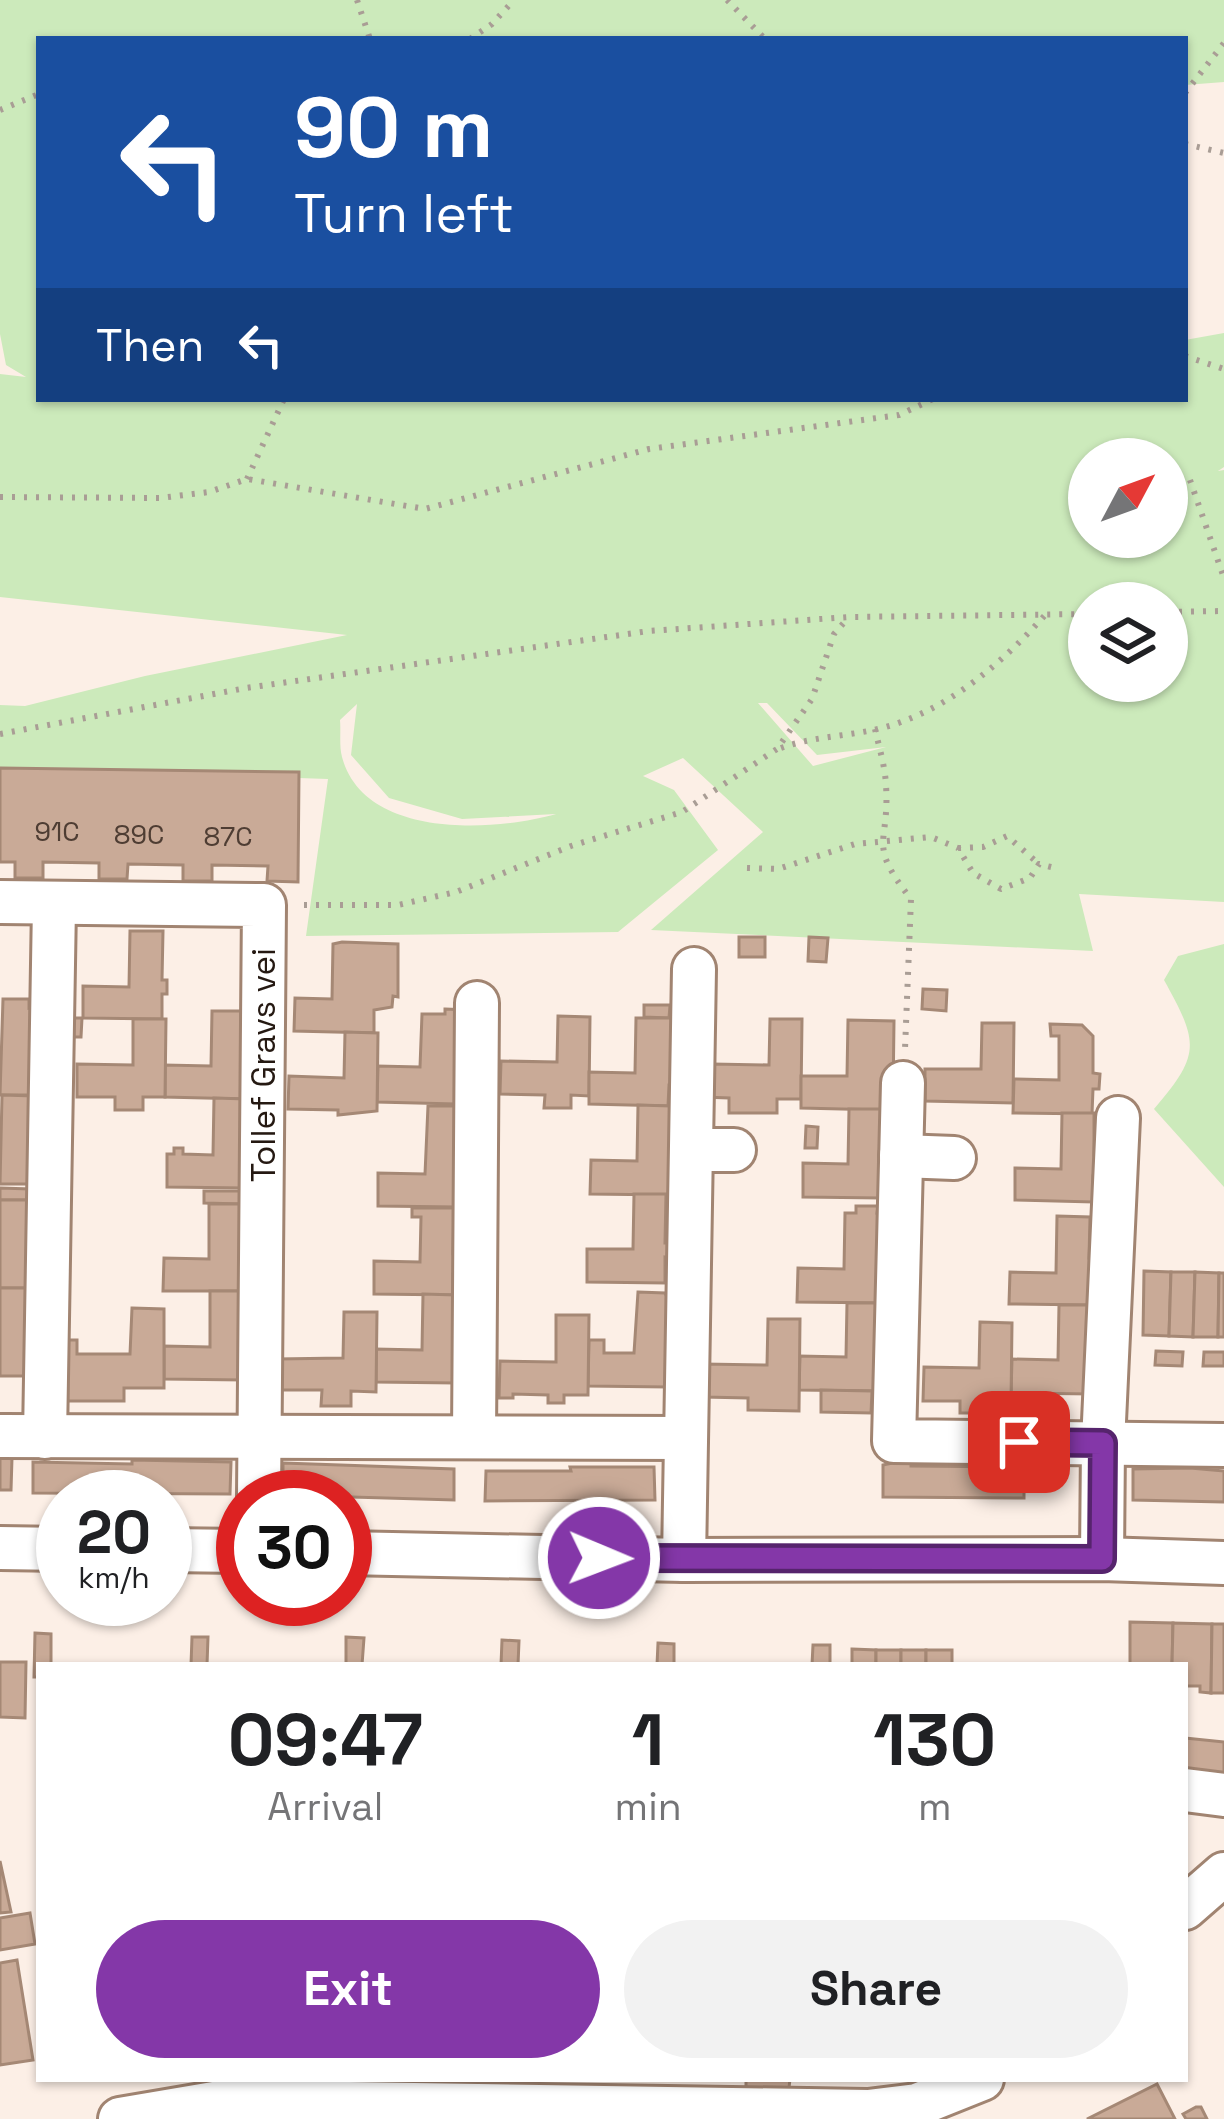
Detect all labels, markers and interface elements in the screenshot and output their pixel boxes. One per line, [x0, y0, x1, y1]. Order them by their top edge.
text: 90 m [294, 74, 493, 182]
icon: left [96, 84, 252, 240]
text: Turn left [294, 179, 514, 248]
icon: left [228, 312, 294, 378]
text: Then [96, 317, 204, 374]
north arrow [1068, 438, 1188, 558]
map controls [1068, 438, 1188, 702]
button: layers [1068, 582, 1188, 702]
house number: 91C [34, 814, 80, 849]
house number: 89C [114, 817, 164, 852]
house number: 87C [203, 819, 253, 854]
street label: Tollef Gravs vei [243, 948, 285, 1182]
pin [968, 1391, 1070, 1493]
icon: arrive [986, 1409, 1052, 1475]
speed limit sign: 30 [216, 1470, 372, 1626]
text: 20 [77, 1494, 151, 1571]
position arrow [536, 1495, 662, 1621]
text: km/h [78, 1558, 150, 1597]
text: 09:47 [228, 1694, 423, 1786]
text: 1 [632, 1694, 664, 1786]
text: 130 [873, 1694, 996, 1786]
text: Arrival [267, 1782, 383, 1831]
text: min [615, 1782, 682, 1831]
text: m [918, 1782, 952, 1831]
button: Exit [96, 1920, 600, 2058]
button: Share [624, 1920, 1128, 2058]

